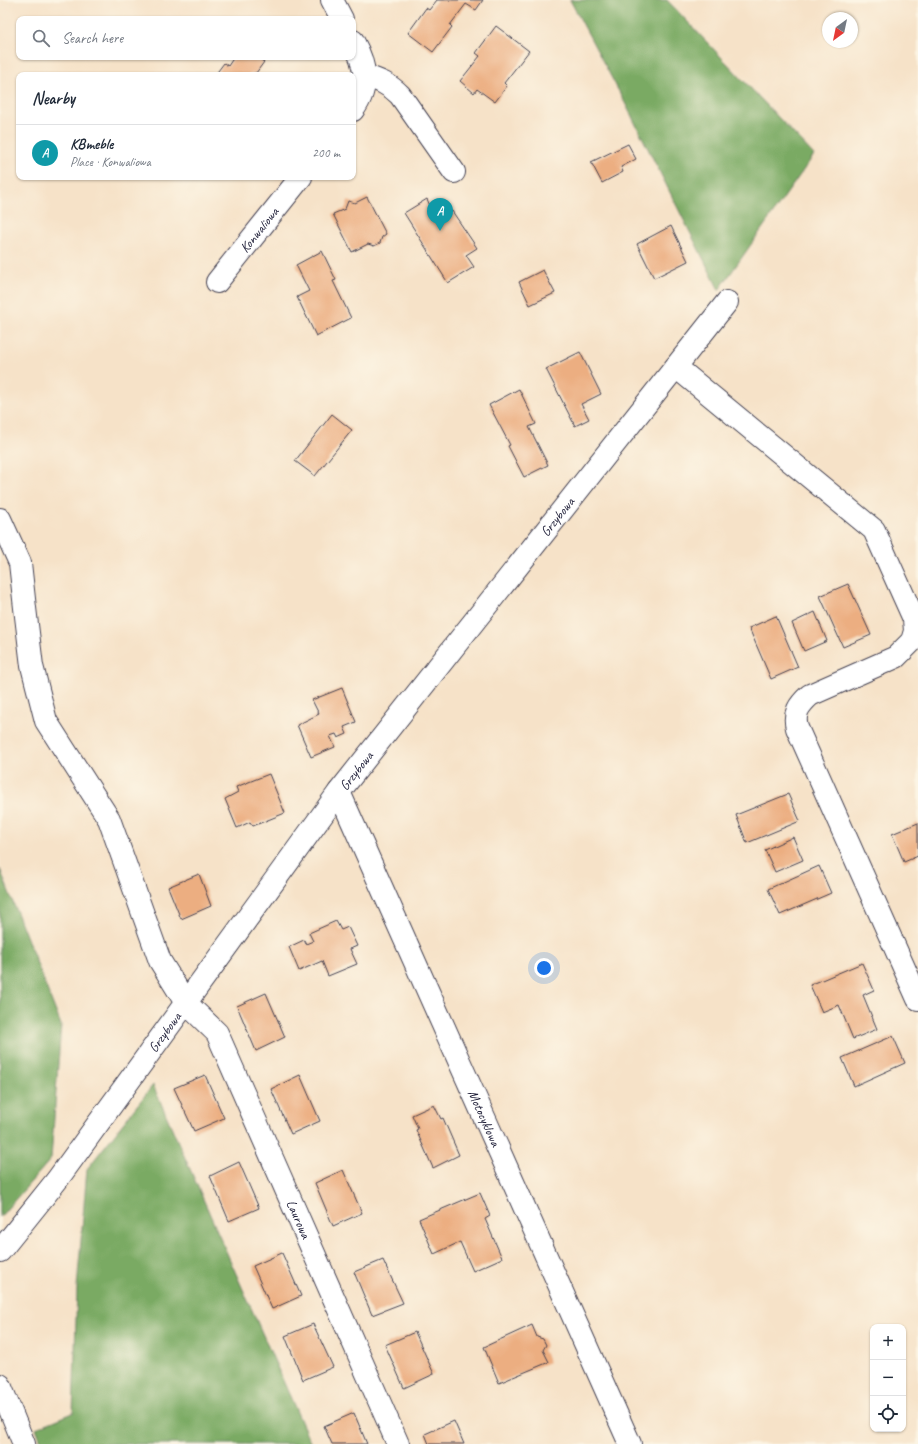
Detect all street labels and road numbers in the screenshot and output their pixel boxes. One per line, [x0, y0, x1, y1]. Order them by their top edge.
street label: Konwaliowa [236, 203, 283, 256]
street label: Grzybowa [536, 493, 579, 540]
street label: Grzybowa [335, 747, 377, 794]
street label: Grzybowa [144, 1008, 185, 1055]
street label: Motocyklowa [464, 1087, 505, 1150]
street label: Laurowa [283, 1197, 315, 1242]

